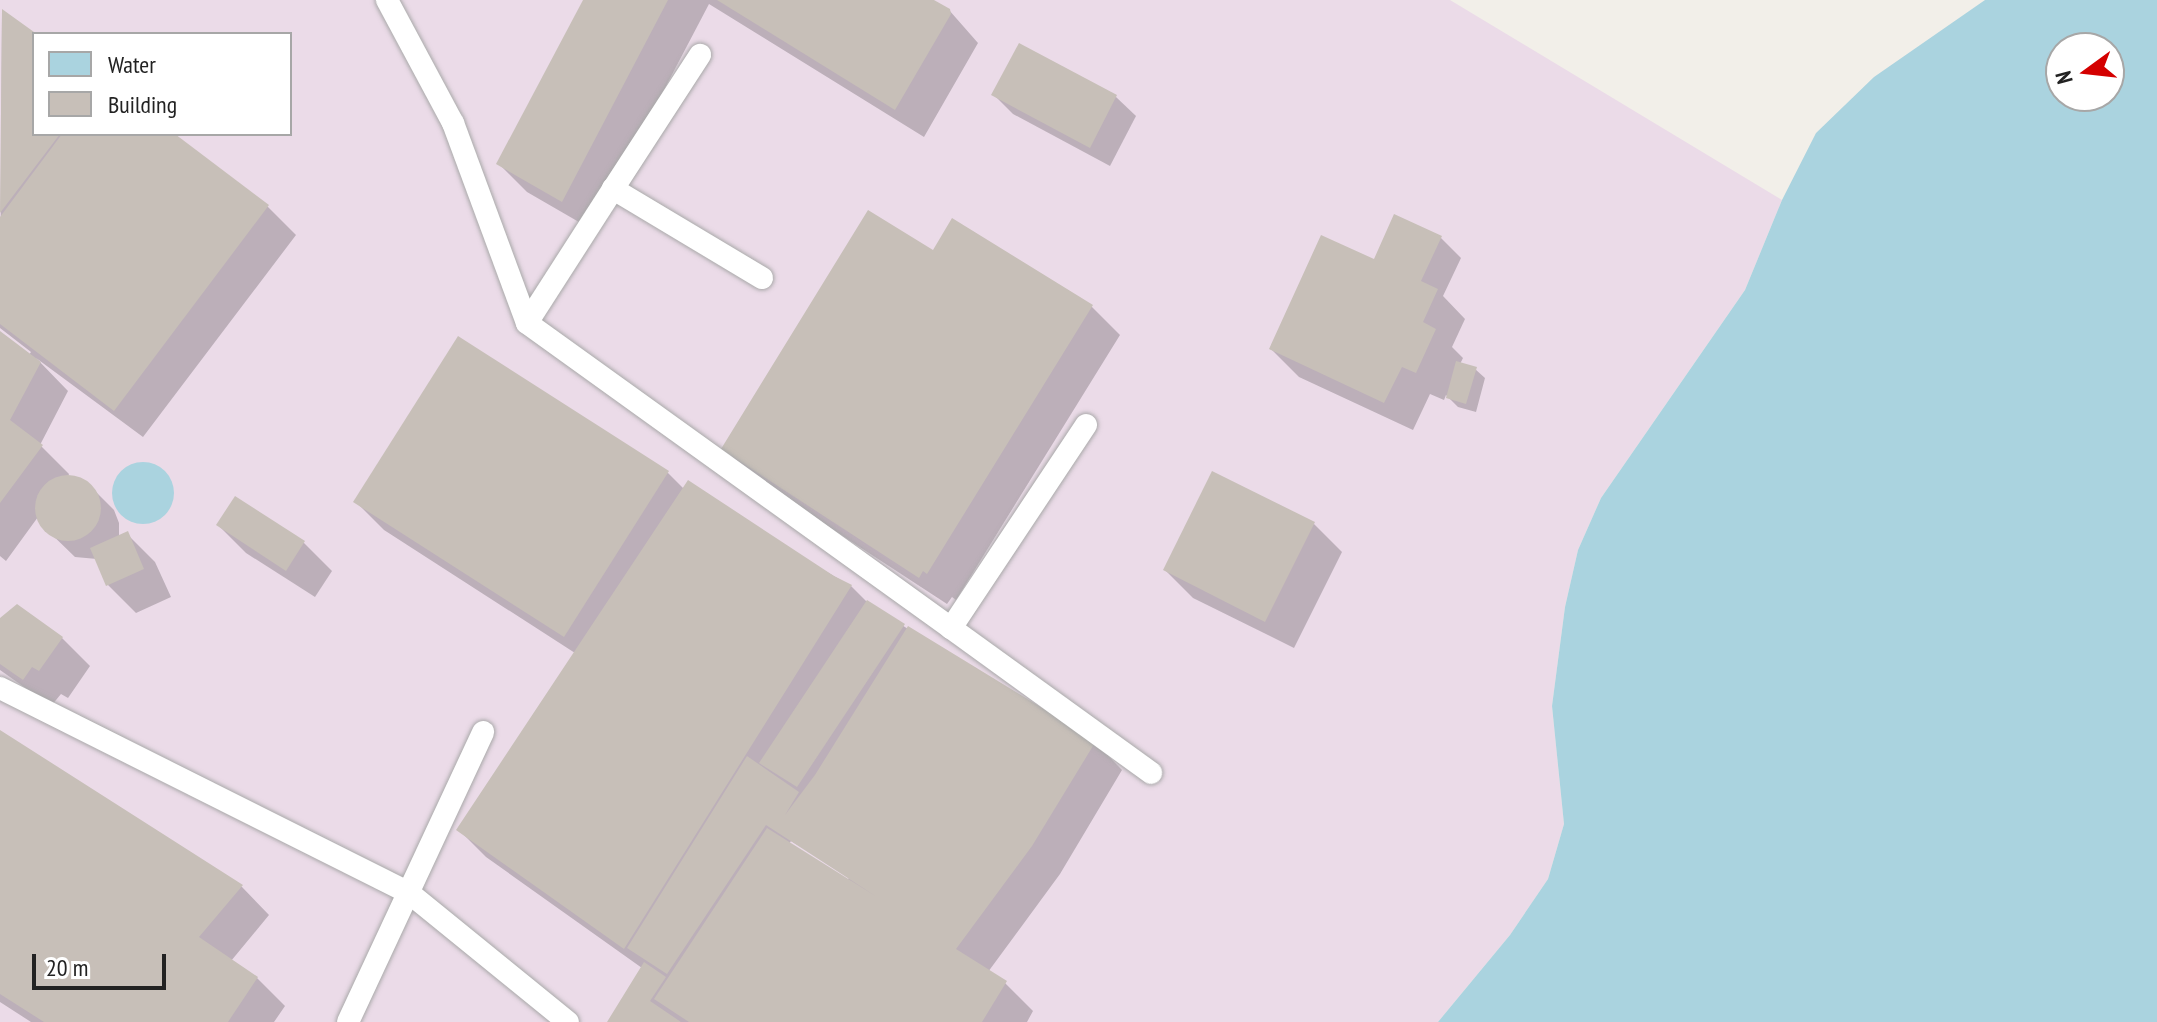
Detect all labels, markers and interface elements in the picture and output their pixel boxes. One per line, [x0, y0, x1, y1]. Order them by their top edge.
legend [32, 32, 292, 136]
north arrow [2045, 32, 2125, 112]
text: Water [108, 49, 156, 80]
text: N [2049, 68, 2079, 87]
text: Building [108, 89, 177, 120]
scale bar [36, 938, 170, 988]
text: 20 m [46, 952, 88, 983]

